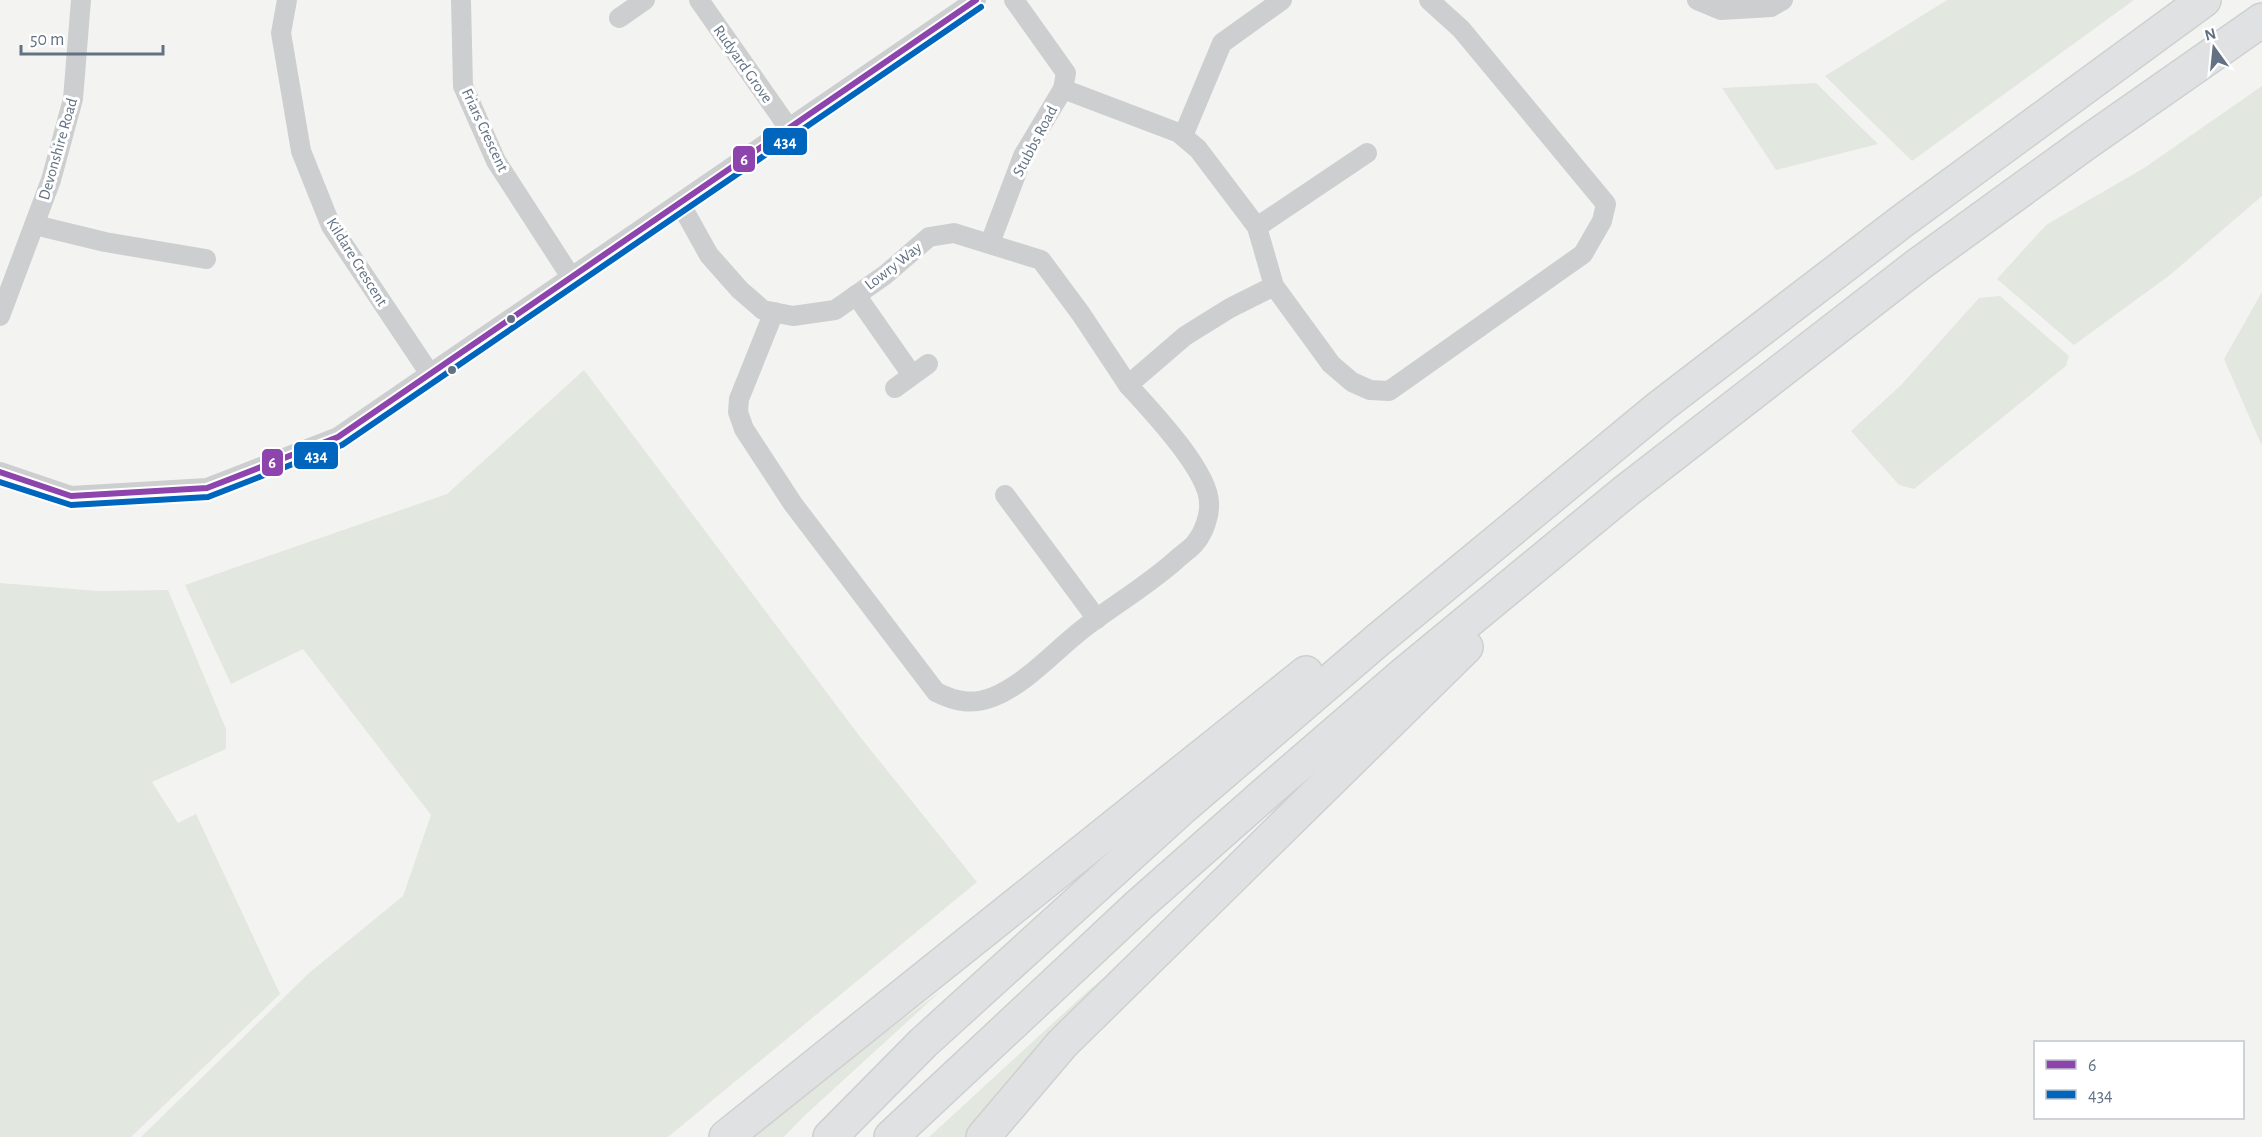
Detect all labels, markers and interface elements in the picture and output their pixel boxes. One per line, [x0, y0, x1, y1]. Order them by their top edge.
scale bar [21, 18, 164, 56]
north arrow [2184, 18, 2244, 78]
street label: Rudyard Grove [710, 22, 776, 106]
text: N [2203, 25, 2218, 44]
text: 50 m [30, 31, 64, 49]
street label: Friars Crescent [459, 86, 511, 174]
street label: Devonshire Road [36, 96, 80, 202]
street label: Stubbs Road [1010, 103, 1060, 179]
line badge: 434 [762, 127, 808, 156]
text: 434 [774, 134, 797, 150]
line badge: 6 [732, 145, 756, 173]
text: 6 [740, 152, 748, 168]
street label: Kildare Crescent [324, 215, 390, 309]
street label: Lowry Way [862, 239, 925, 294]
unlabelled marker [505, 313, 517, 325]
unlabelled marker [446, 364, 458, 376]
line badge: 434 [293, 441, 339, 470]
line badge: 6 [261, 448, 284, 477]
text: 434 [305, 448, 328, 464]
text: 6 [268, 455, 276, 471]
legend [2034, 1041, 2244, 1119]
text: 6 [2088, 1057, 2096, 1075]
text: 434 [2088, 1087, 2113, 1105]

